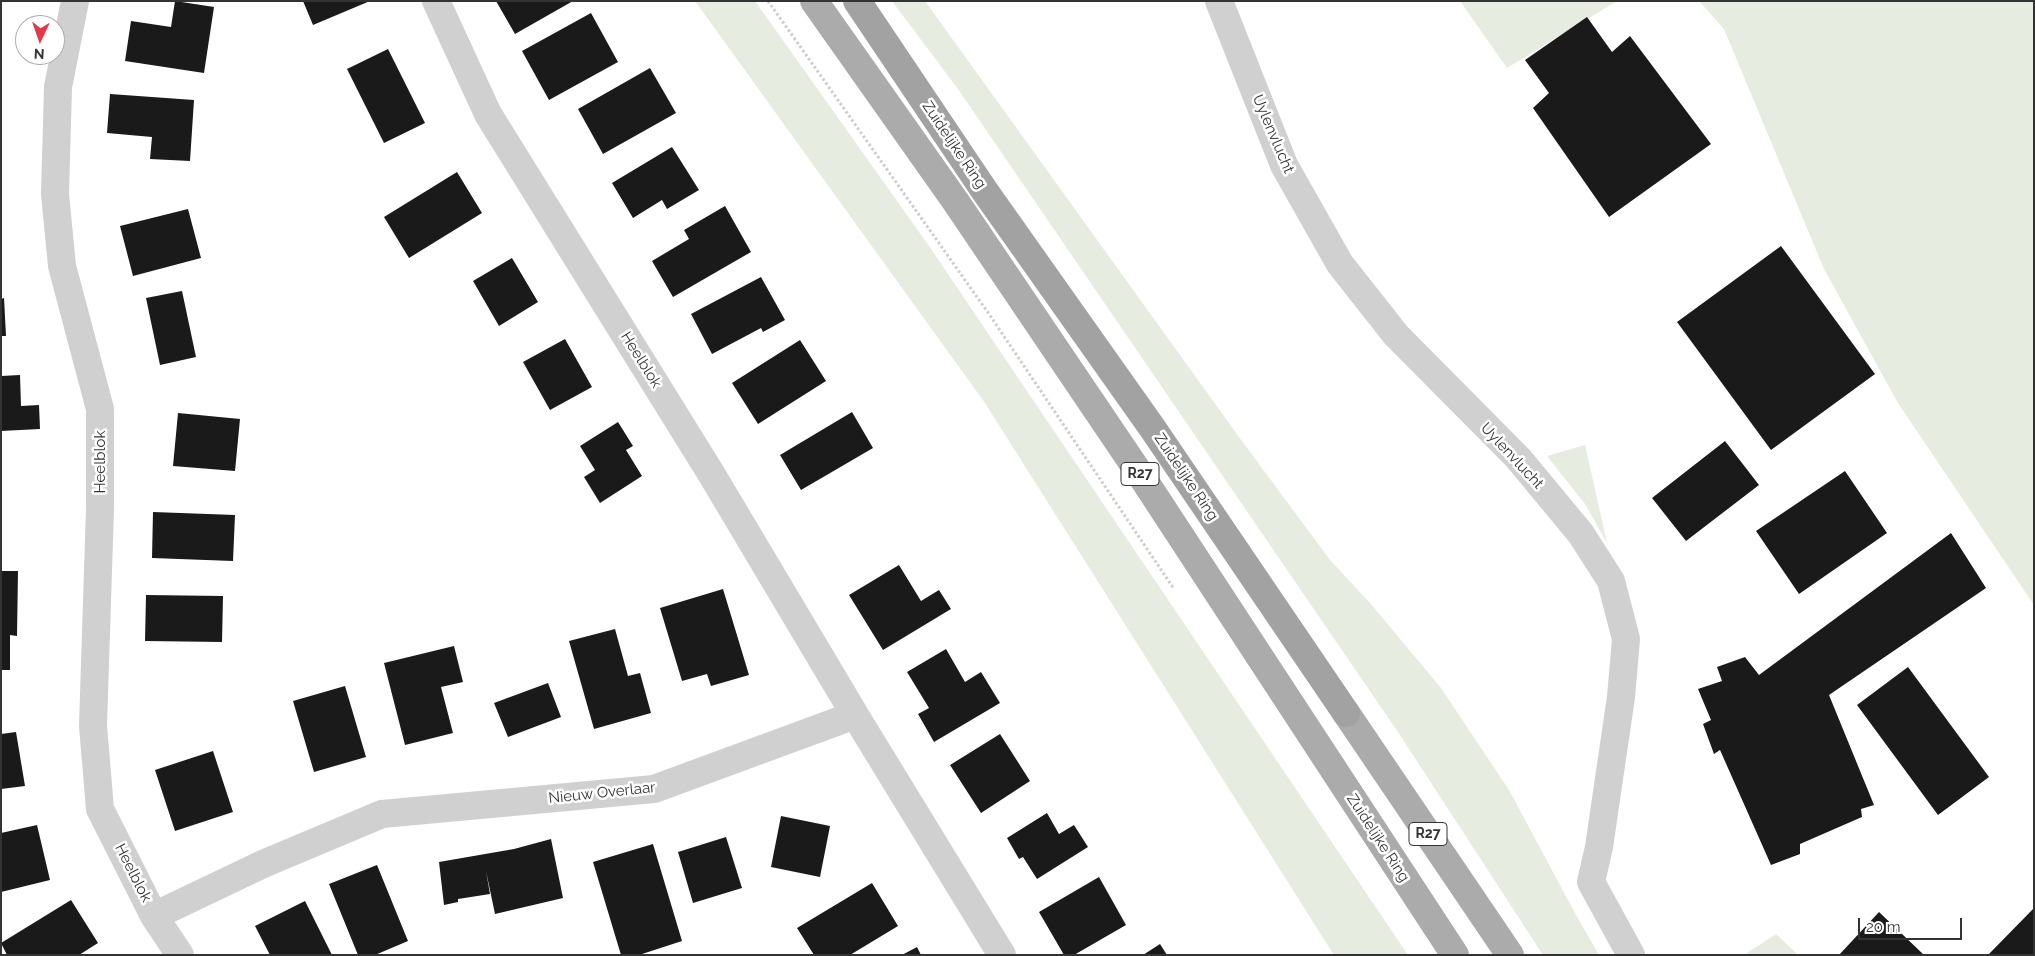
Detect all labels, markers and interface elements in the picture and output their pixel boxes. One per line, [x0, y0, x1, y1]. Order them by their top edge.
north arrow [15, 15, 65, 65]
text: N [34, 46, 45, 62]
street label: Uylenvlucht [1248, 92, 1298, 176]
street label: Zuidelijke Ring [918, 98, 990, 192]
street label: Heelblok [617, 329, 665, 391]
street label: Uylenvlucht [1477, 419, 1547, 493]
street label: Zuidelijke Ring [1150, 430, 1222, 524]
street label: Heelblok [91, 431, 109, 493]
road number: R27 [1121, 462, 1159, 486]
street label: Nieuw Overlaar [548, 778, 656, 808]
street label: Zuidelijke Ring [1343, 791, 1413, 885]
road number: R27 [1409, 822, 1447, 846]
street label: Heelblok [111, 841, 155, 905]
scale bar [1860, 908, 1964, 940]
text: 20 m [1866, 918, 1901, 936]

